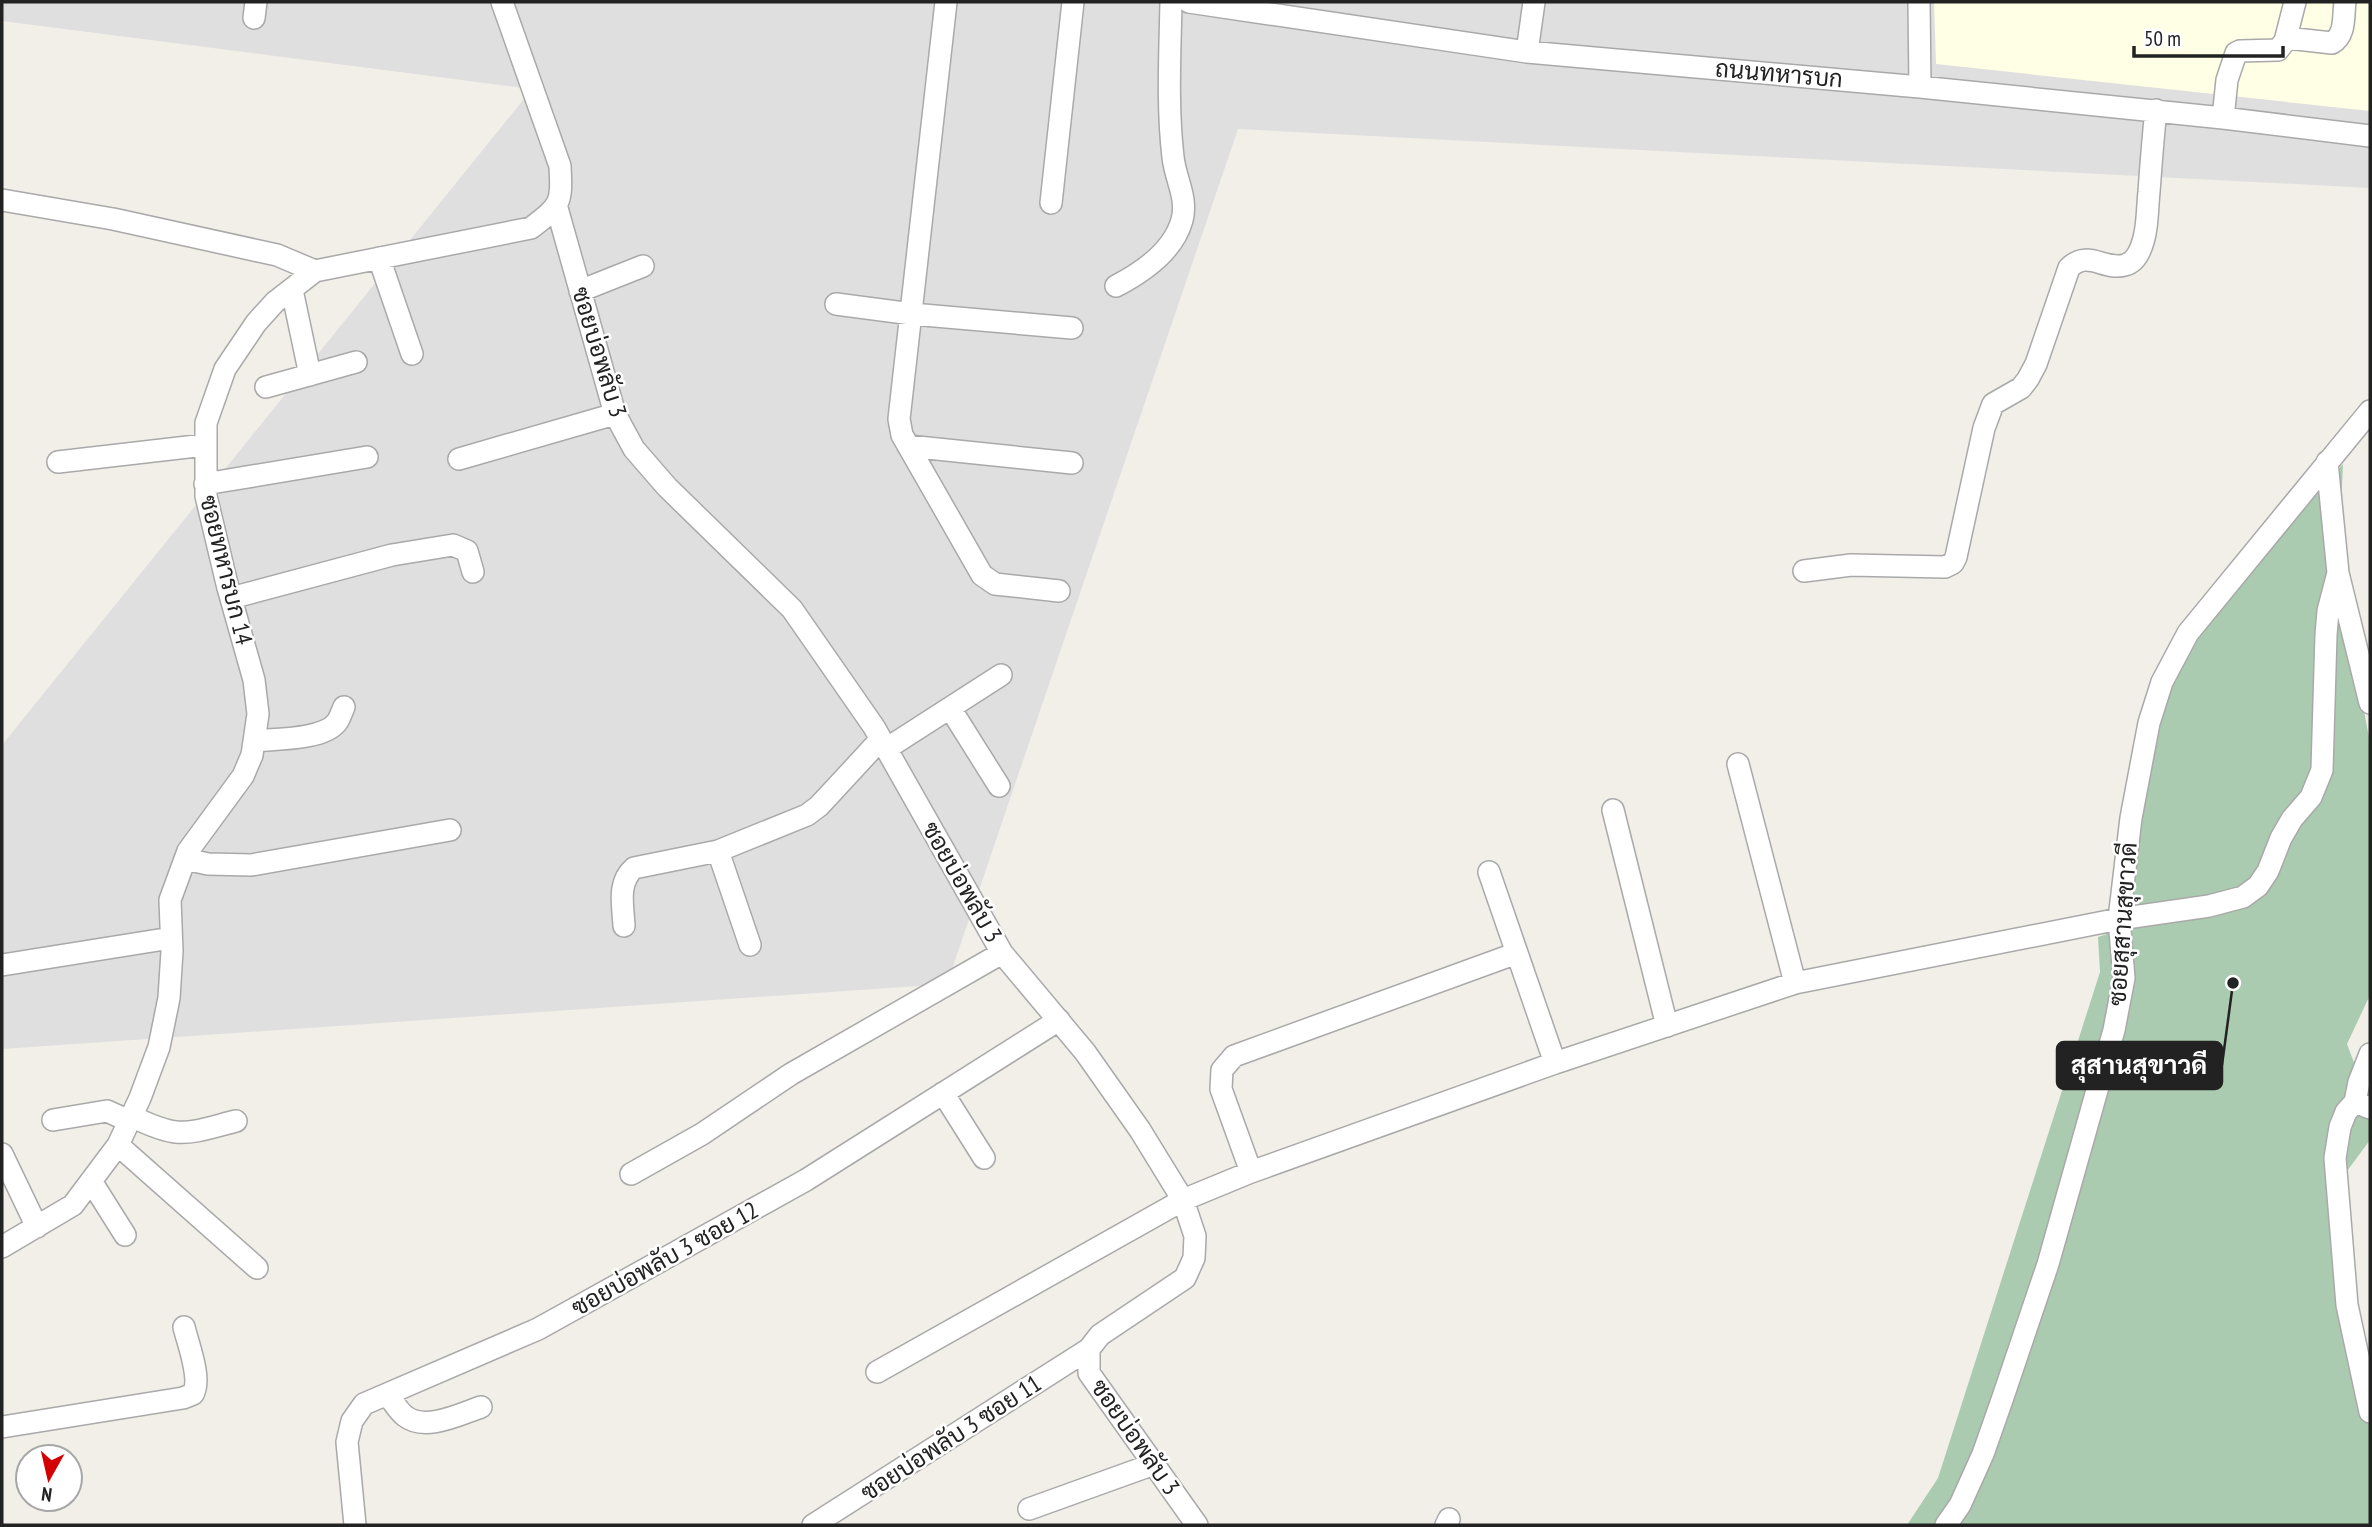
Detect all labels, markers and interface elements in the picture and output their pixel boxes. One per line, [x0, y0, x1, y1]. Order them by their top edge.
scale bar [2134, 14, 2283, 58]
text: 50 m [2144, 25, 2181, 52]
street label: ถนนทหารบก [1714, 52, 1844, 95]
street label: ซอยบ่อพลับ 3 [565, 283, 634, 421]
street label: ซอยทหารบก 14 [193, 492, 260, 648]
street label: ซอยบ่อพลับ 3 [915, 816, 1010, 948]
street label: ซอยสุสานสุขาวดี [2101, 841, 2145, 1007]
callout: สุสานสุขาวดี [2057, 1042, 2222, 1089]
text: สุสานสุขาวดี [2071, 1048, 2207, 1083]
street label: ซอยบ่อพลับ 3 ซอย 12 [566, 1194, 764, 1323]
street label: ซอยบ่อพลับ 3 ซอย 11 [855, 1368, 1047, 1508]
street label: ซอยบ่อพลับ 3 [1084, 1373, 1187, 1501]
north arrow [14, 1443, 84, 1513]
text: N [40, 1482, 53, 1507]

